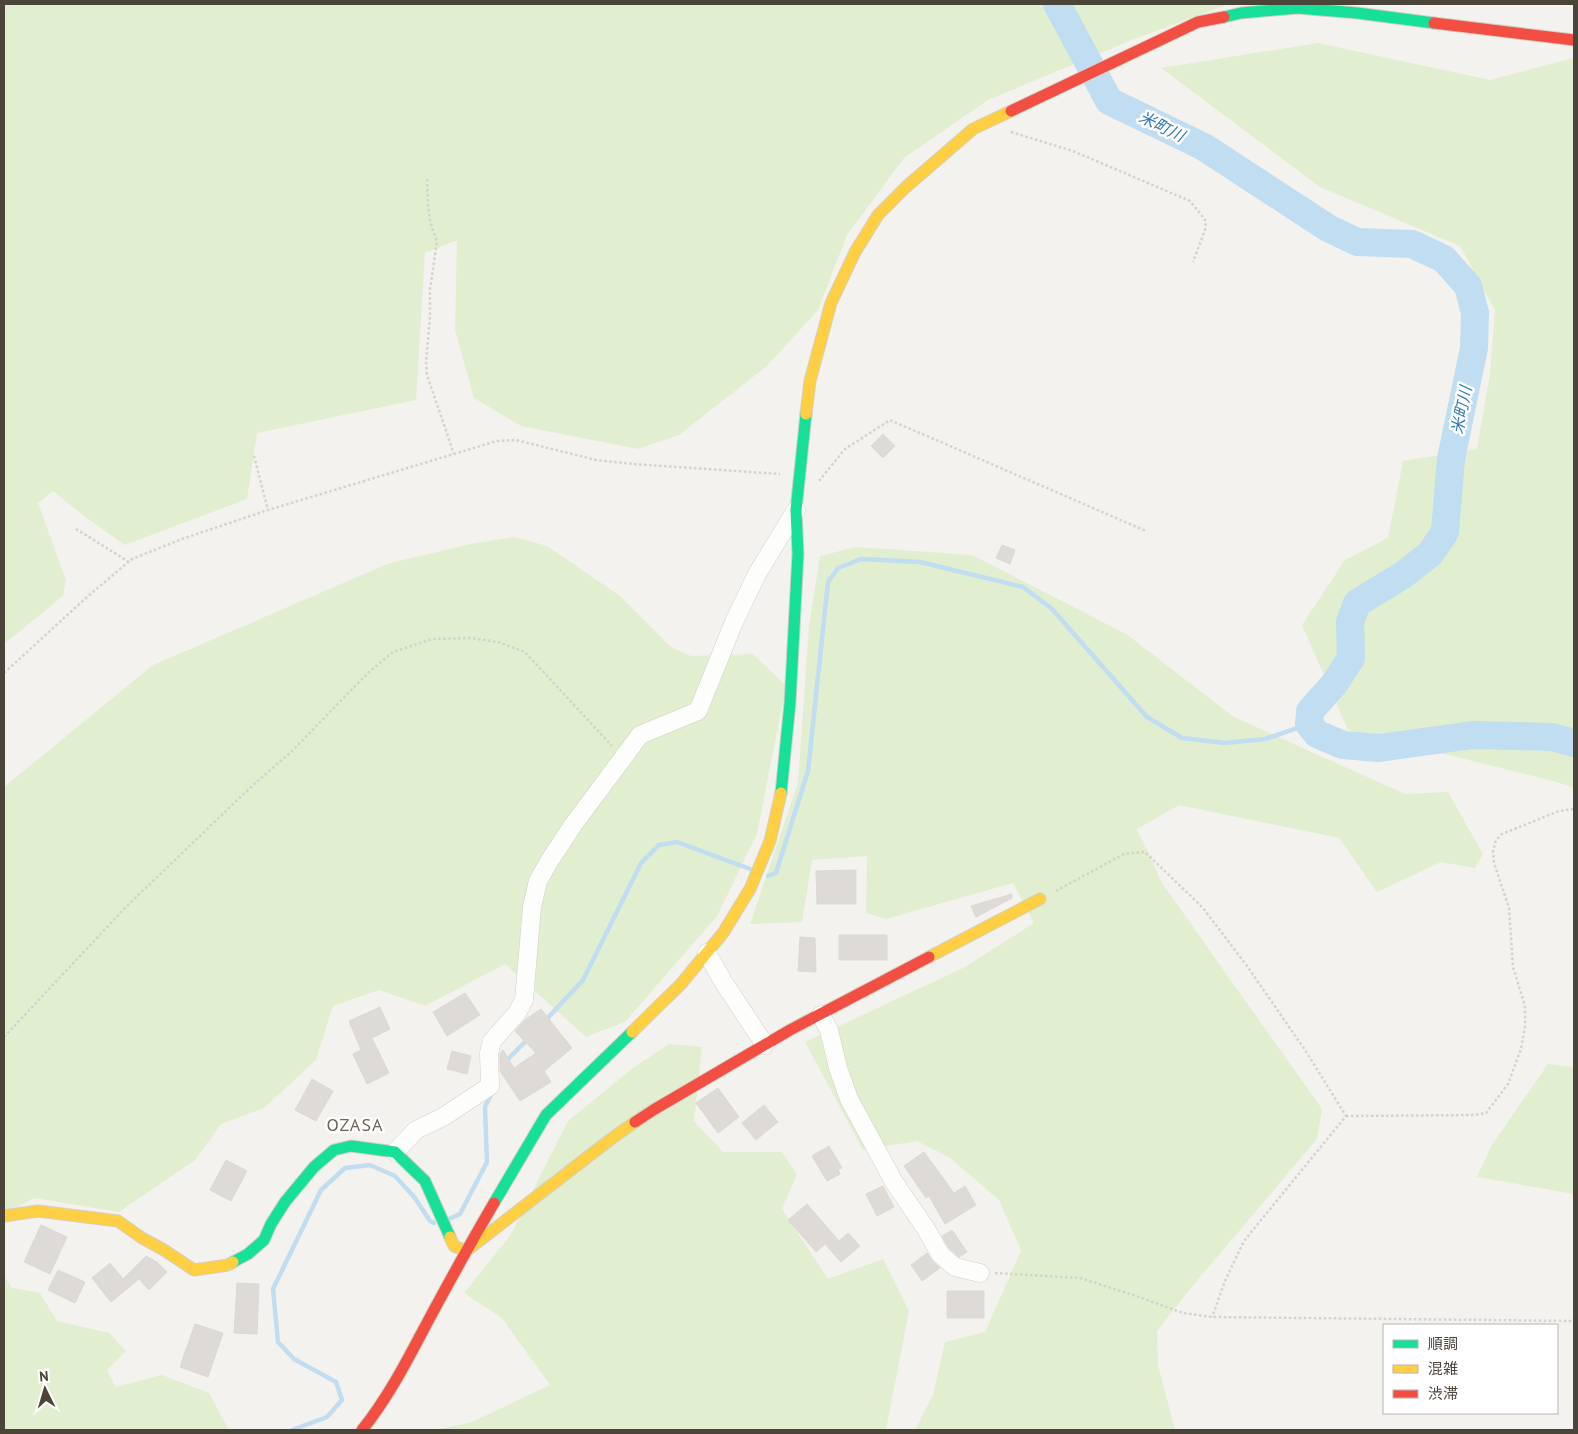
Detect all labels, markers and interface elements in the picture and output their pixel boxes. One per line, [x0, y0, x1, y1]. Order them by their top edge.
water label: 米町川 [1136, 106, 1190, 146]
water label: 米町川 [1447, 383, 1476, 435]
district label: OZASA [327, 1113, 383, 1136]
legend [1383, 1324, 1558, 1414]
text: 順調 [1428, 1334, 1458, 1353]
text: 混雑 [1428, 1359, 1458, 1378]
north arrow [20, 1364, 70, 1414]
text: N [38, 1367, 49, 1385]
text: 渋滞 [1428, 1384, 1458, 1403]

